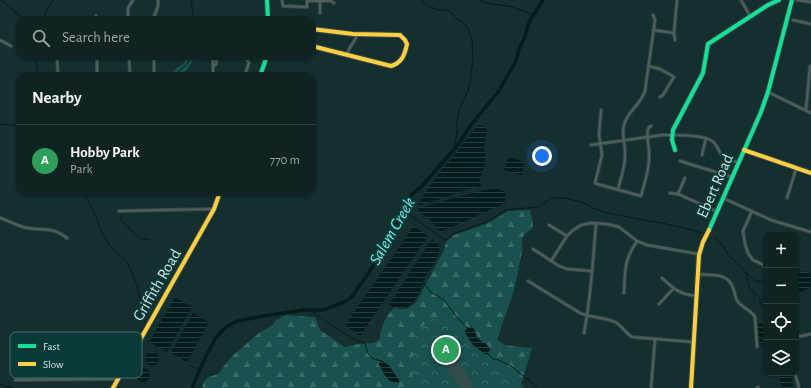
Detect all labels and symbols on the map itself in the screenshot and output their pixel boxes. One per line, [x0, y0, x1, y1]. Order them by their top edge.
your location [532, 146, 552, 166]
street label: Ebert Road [694, 152, 736, 220]
water label: Salem Creek [366, 194, 418, 267]
street label: Griffith Road [130, 246, 184, 324]
legend [10, 332, 142, 378]
pin: A [433, 335, 459, 365]
text: Fast [43, 341, 61, 352]
text: Slow [43, 359, 64, 370]

